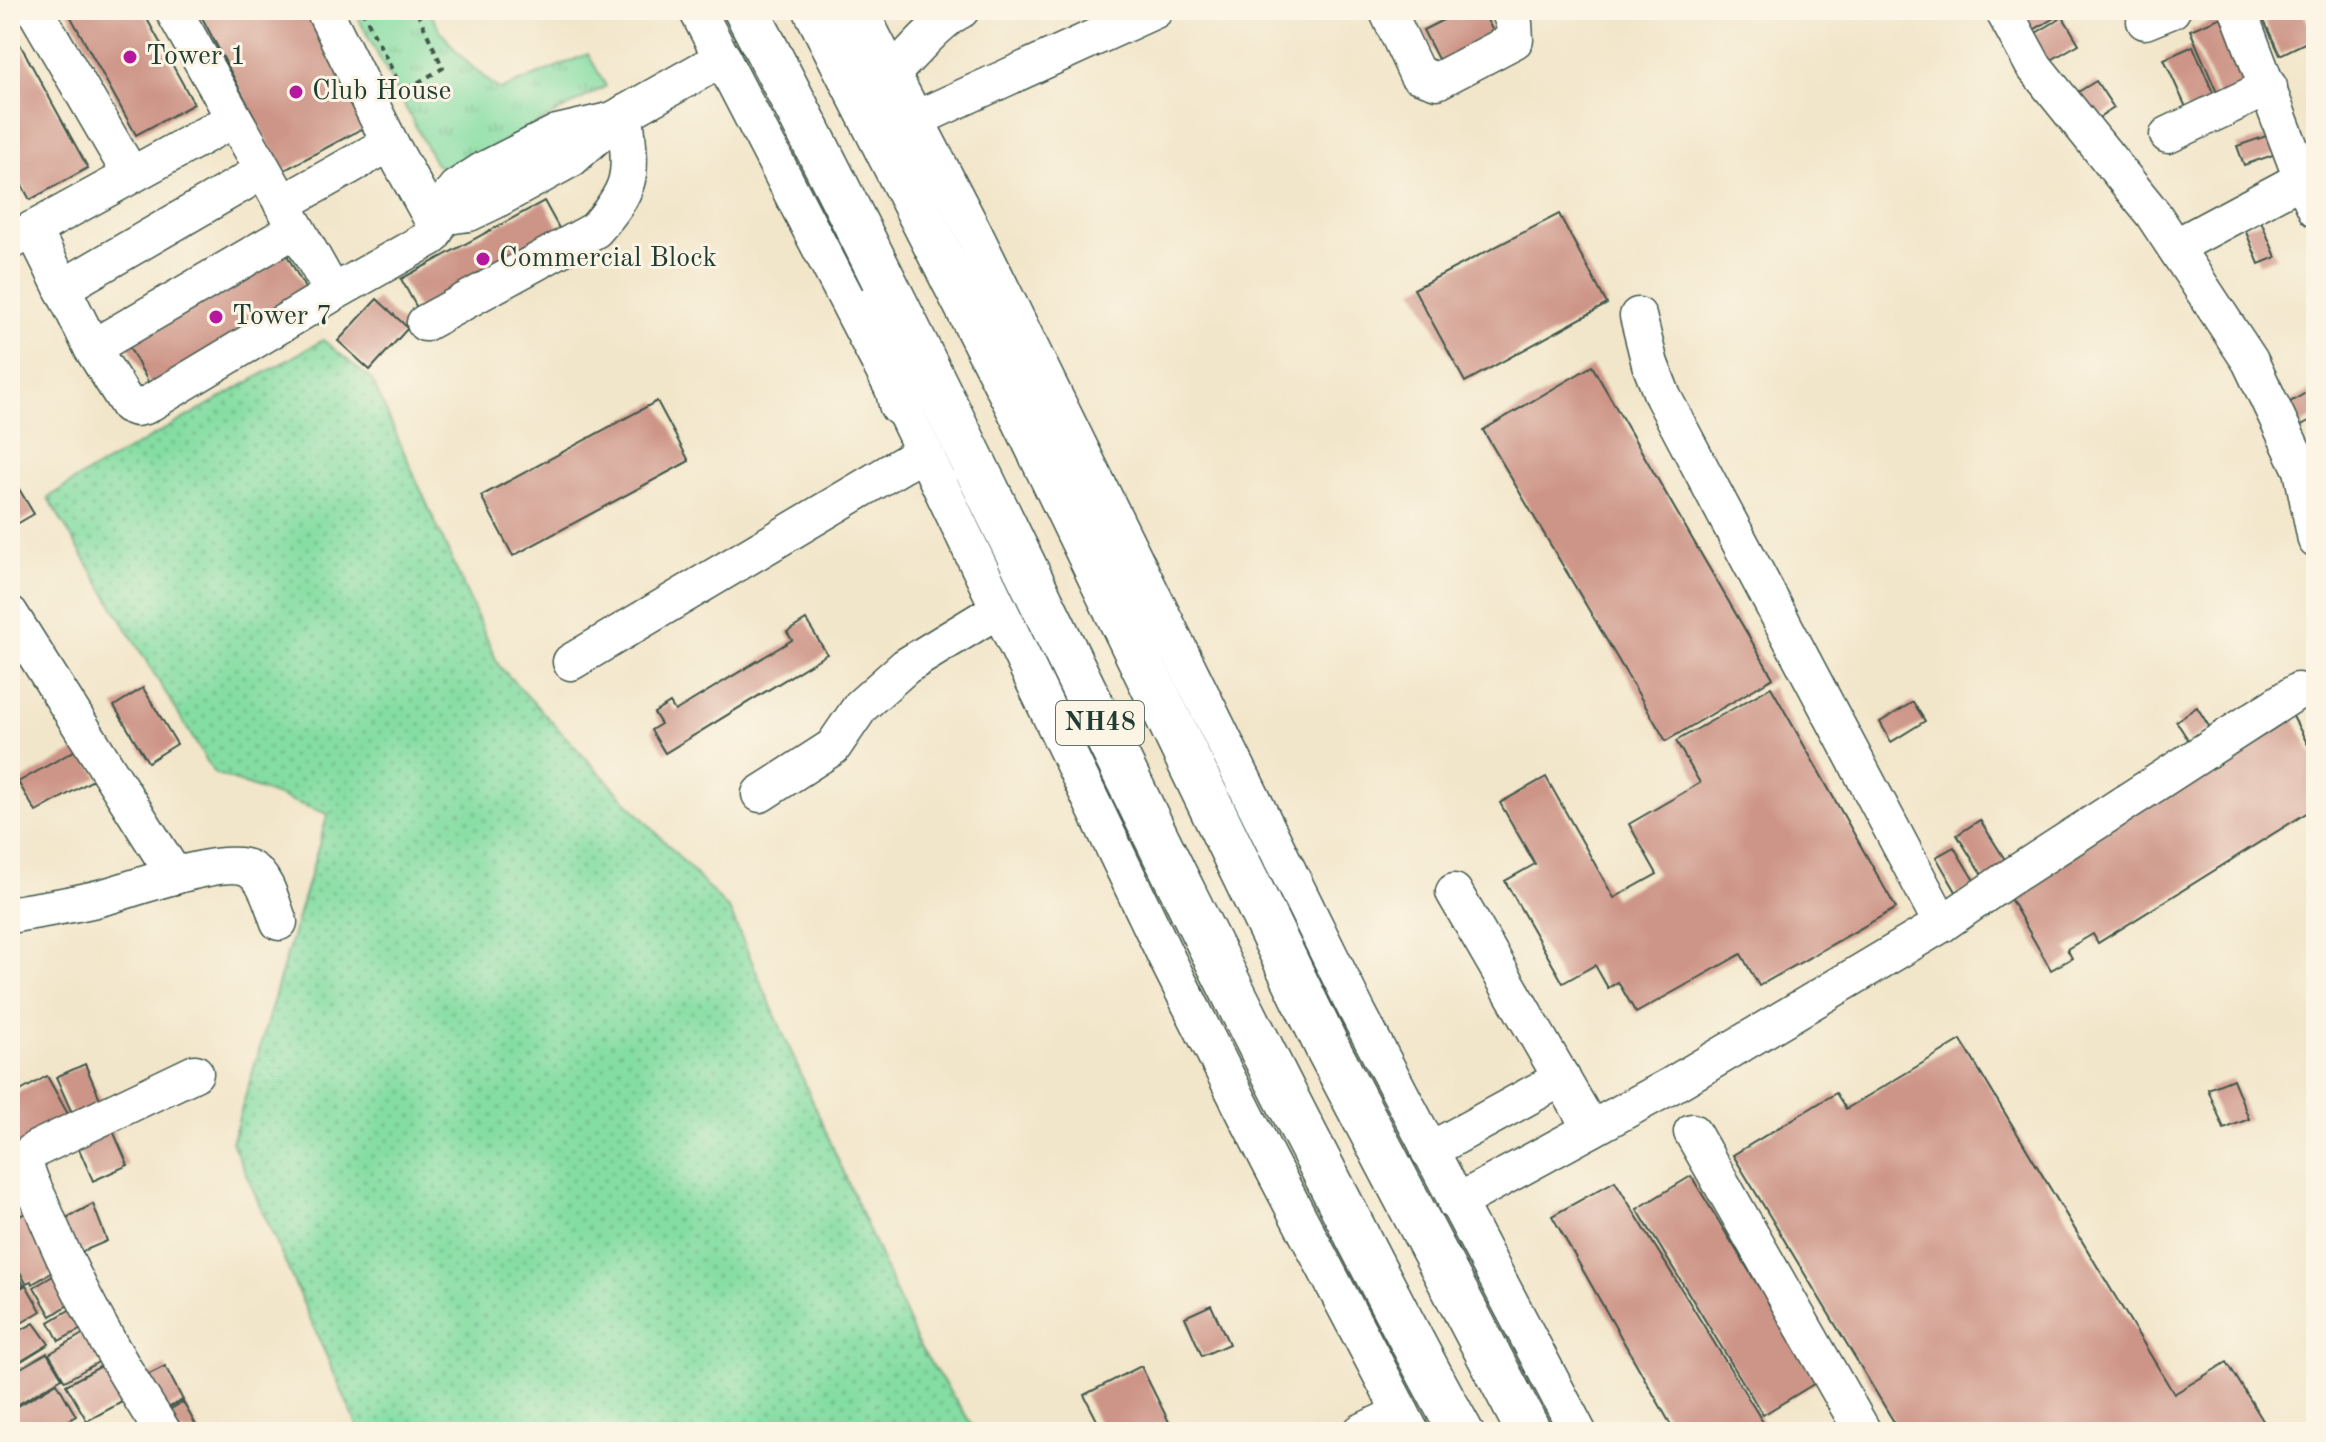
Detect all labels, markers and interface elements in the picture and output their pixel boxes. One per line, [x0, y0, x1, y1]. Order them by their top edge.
place label: Tower 1 [146, 43, 246, 71]
marker: Tower 1 [121, 48, 139, 66]
place label: Club House [312, 78, 451, 106]
marker: Club House [287, 83, 305, 101]
place label: Commercial Block [499, 245, 717, 273]
marker: Commercial Block [474, 250, 492, 268]
place label: Tower 7 [232, 303, 332, 331]
marker: Tower 7 [207, 308, 225, 326]
road number: NH48 [1056, 701, 1144, 745]

